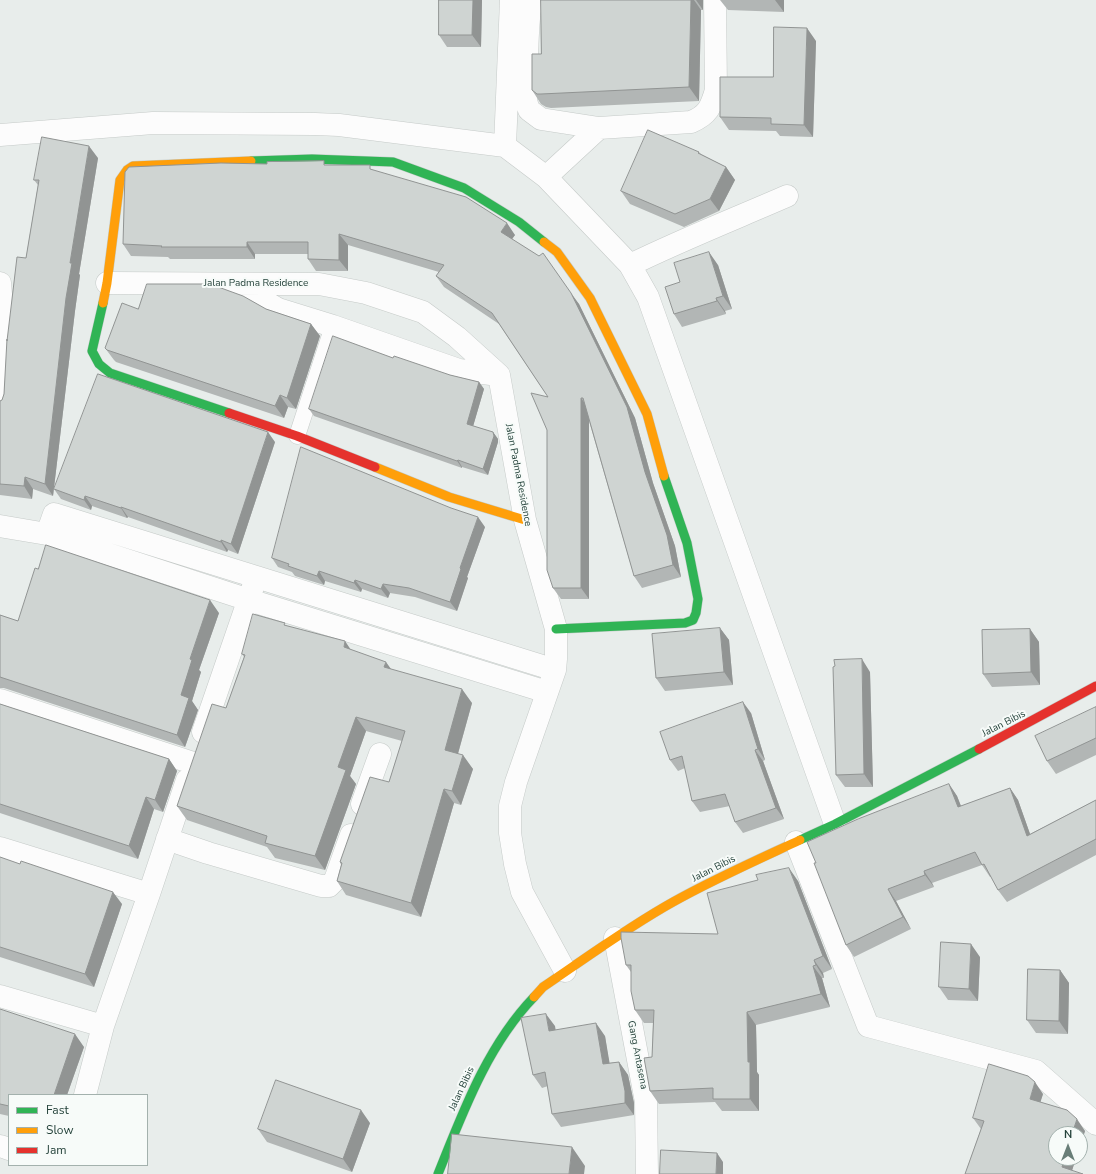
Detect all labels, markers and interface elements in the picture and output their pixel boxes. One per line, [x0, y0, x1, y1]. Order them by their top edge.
street label: Jalan Padma Residence [204, 278, 308, 290]
street label: Jalan Padma Residence [502, 423, 534, 527]
street label: Jalan Bibis [980, 708, 1028, 740]
street label: Jalan Bibis [690, 853, 738, 885]
street label: Gang Antasena [624, 1020, 650, 1090]
street label: Jalan Bibis [447, 1065, 477, 1113]
legend [8, 1094, 148, 1166]
text: Fast [46, 1102, 69, 1118]
text: Slow [46, 1122, 74, 1138]
north arrow [1048, 1126, 1088, 1166]
text: N [1064, 1127, 1072, 1142]
text: Jam [46, 1142, 67, 1158]

